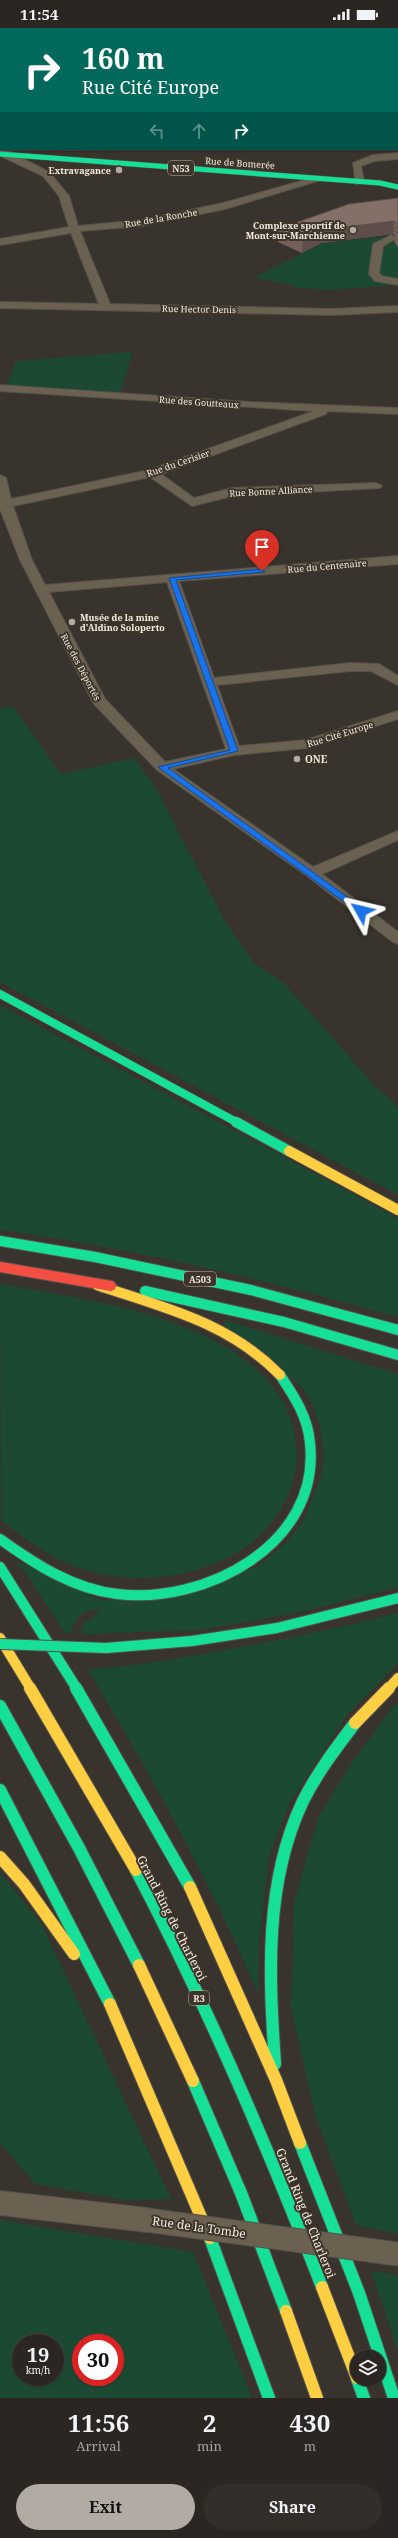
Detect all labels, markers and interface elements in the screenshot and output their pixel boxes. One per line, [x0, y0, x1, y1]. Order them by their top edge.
text: 11:54 [20, 4, 58, 24]
text: 160 m [82, 39, 164, 77]
icon: right [16, 44, 68, 96]
text: Rue Cité Europe [82, 75, 219, 99]
icon: left [146, 120, 168, 142]
icon: ahead [188, 120, 210, 142]
icon: right [230, 120, 252, 142]
street label: Rue de Bomerée [205, 154, 275, 172]
road number: N53 [168, 161, 194, 175]
place label: Extravagance [49, 164, 111, 177]
marker: Extravagance [114, 165, 124, 175]
street label: Rue de la Ronche [124, 205, 199, 231]
place label: Complexe sportif de Mont-sur-Marchienne [246, 219, 345, 242]
marker: Complexe sportif de Mont-sur-Marchienne [348, 225, 358, 235]
street label: Rue Hector Denis [162, 302, 236, 316]
street label: Rue des Goutteaux [159, 393, 240, 411]
street label: Rue du Cerisier [145, 446, 212, 480]
street label: Rue Bonne Alliance [229, 482, 313, 500]
pin [245, 530, 279, 571]
icon: arrive [251, 536, 273, 558]
street label: Rue du Centenaire [287, 556, 367, 576]
place label: Musée de la mine d'Aldino Soloperto [80, 611, 165, 634]
marker: Musée de la mine d'Aldino Soloperto [67, 617, 77, 627]
street label: Rue des Déportés [58, 631, 104, 703]
street label: Rue Cité Europe [305, 718, 375, 750]
place label: ONE [305, 752, 328, 766]
marker: ONE [292, 754, 302, 764]
position arrow [340, 890, 382, 932]
road number: A503 [184, 1272, 216, 1286]
street label: Grand Ring de Charleroi [133, 1852, 211, 1984]
road number: R3 [189, 1991, 209, 2005]
street label: Grand Ring de Charleroi [272, 2145, 340, 2281]
street label: Rue de la Tombe [151, 2212, 247, 2242]
speed limit sign: 30 [72, 2334, 124, 2386]
text: 19 [27, 2341, 49, 2368]
map controls [350, 2350, 386, 2386]
button: layers [350, 2350, 386, 2386]
text: km/h [26, 2363, 50, 2377]
text: 11:56 [68, 2406, 129, 2439]
text: 2 [203, 2406, 216, 2439]
text: 430 [290, 2406, 330, 2439]
text: Arrival [76, 2437, 121, 2455]
text: min [197, 2437, 222, 2455]
text: m [304, 2437, 316, 2455]
button: Exit [16, 2484, 195, 2530]
button: Share [203, 2484, 382, 2530]

